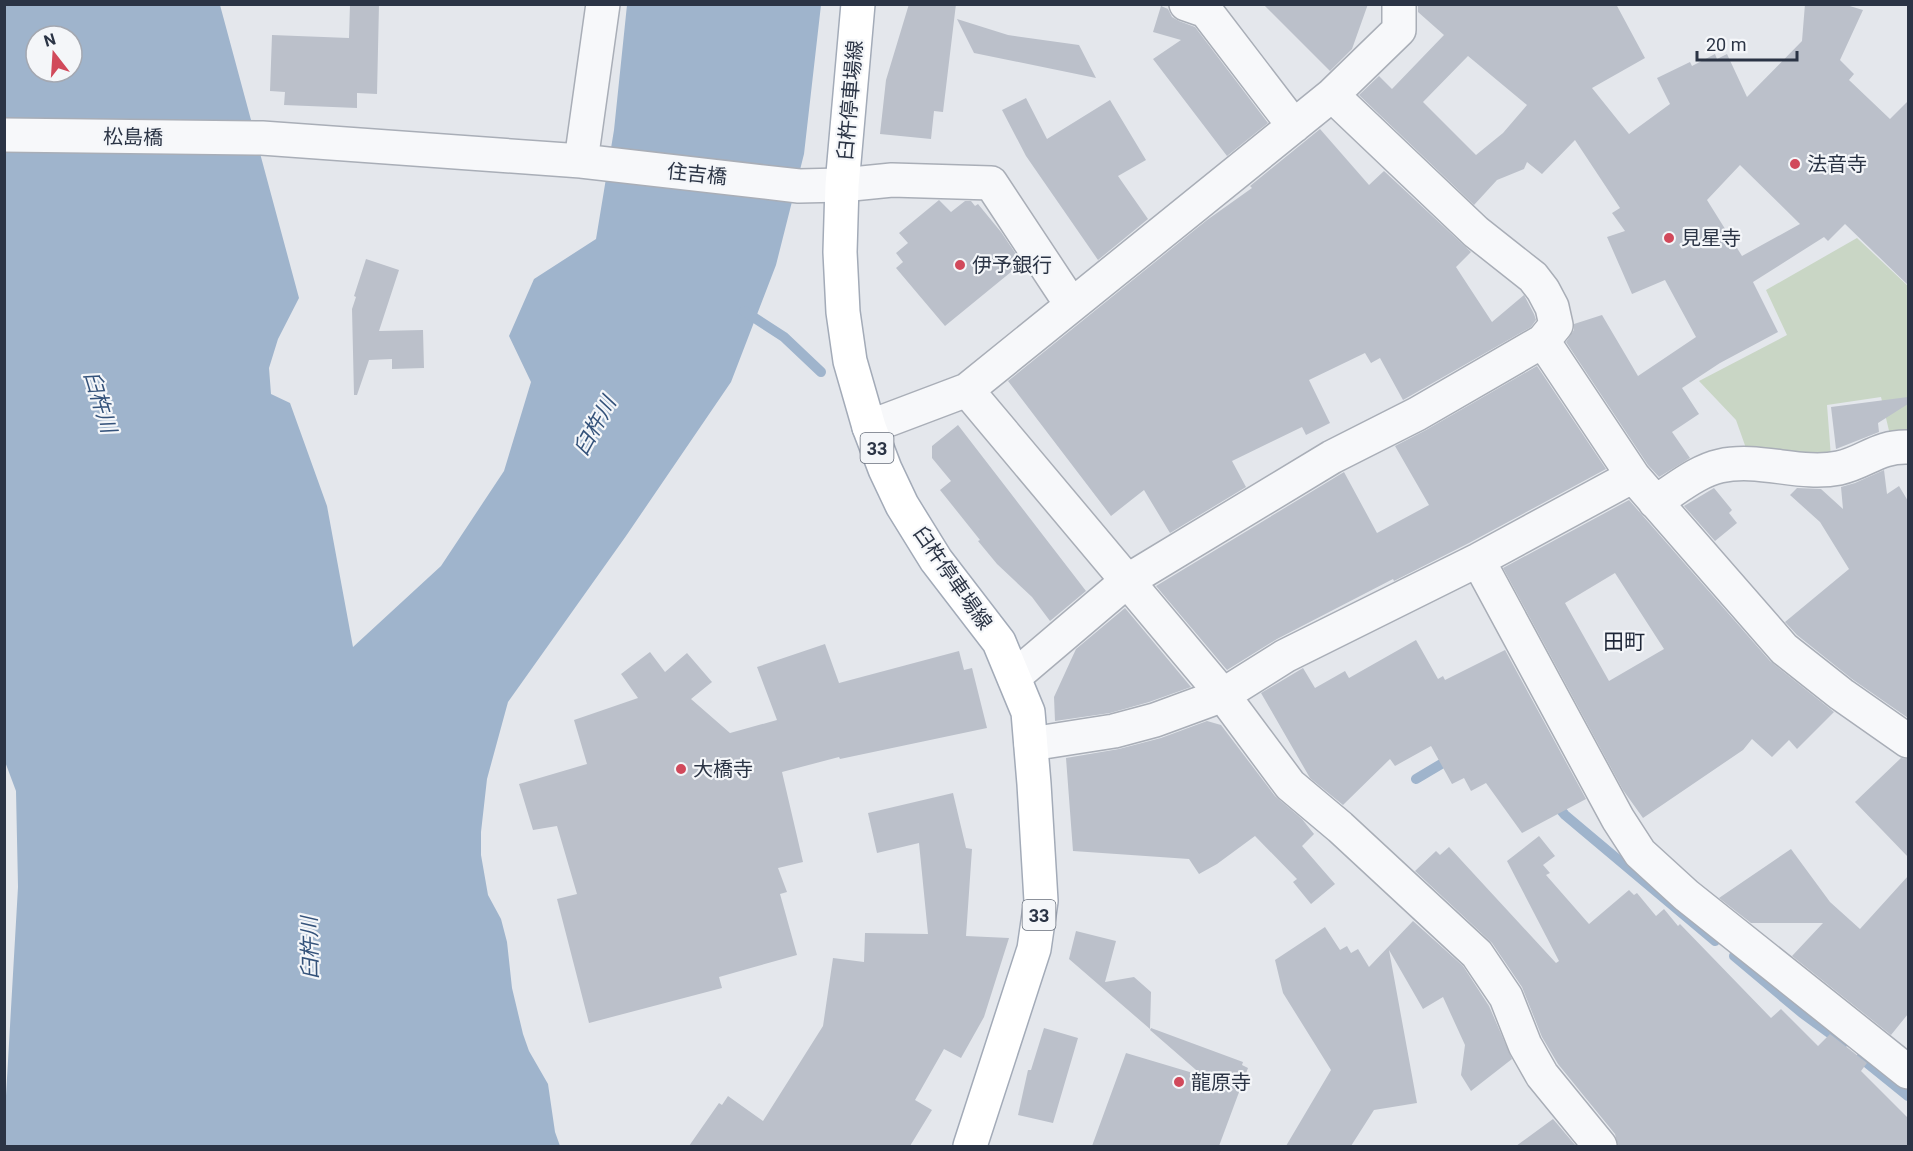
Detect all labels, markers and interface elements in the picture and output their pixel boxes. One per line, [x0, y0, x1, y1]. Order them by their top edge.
north arrow [24, 24, 84, 84]
scale bar [1697, 24, 1798, 62]
text: N [42, 29, 58, 51]
text: 20 m [1706, 34, 1746, 55]
street label: 臼杵停車場線 [833, 39, 867, 161]
street label: 松島橋 [103, 124, 163, 150]
place label: 法音寺 [1807, 152, 1867, 176]
marker: 法音寺 [1788, 157, 1802, 171]
street label: 住吉橋 [666, 159, 728, 189]
place label: 見星寺 [1681, 226, 1741, 250]
marker: 見星寺 [1662, 231, 1676, 245]
place label: 伊予銀行 [972, 253, 1052, 277]
marker: 伊予銀行 [953, 258, 967, 272]
water label: 臼杵川 [79, 368, 121, 438]
water label: 臼杵川 [569, 391, 622, 459]
road number: 33 [860, 433, 894, 463]
street label: 臼杵停車場線 [909, 522, 997, 634]
district label: 田町 [1603, 630, 1645, 654]
place label: 大橋寺 [693, 757, 753, 781]
marker: 大橋寺 [674, 762, 688, 776]
road number: 33 [1022, 900, 1056, 930]
water label: 臼杵川 [297, 914, 323, 980]
place label: 龍原寺 [1191, 1070, 1251, 1094]
marker: 龍原寺 [1172, 1075, 1186, 1089]

